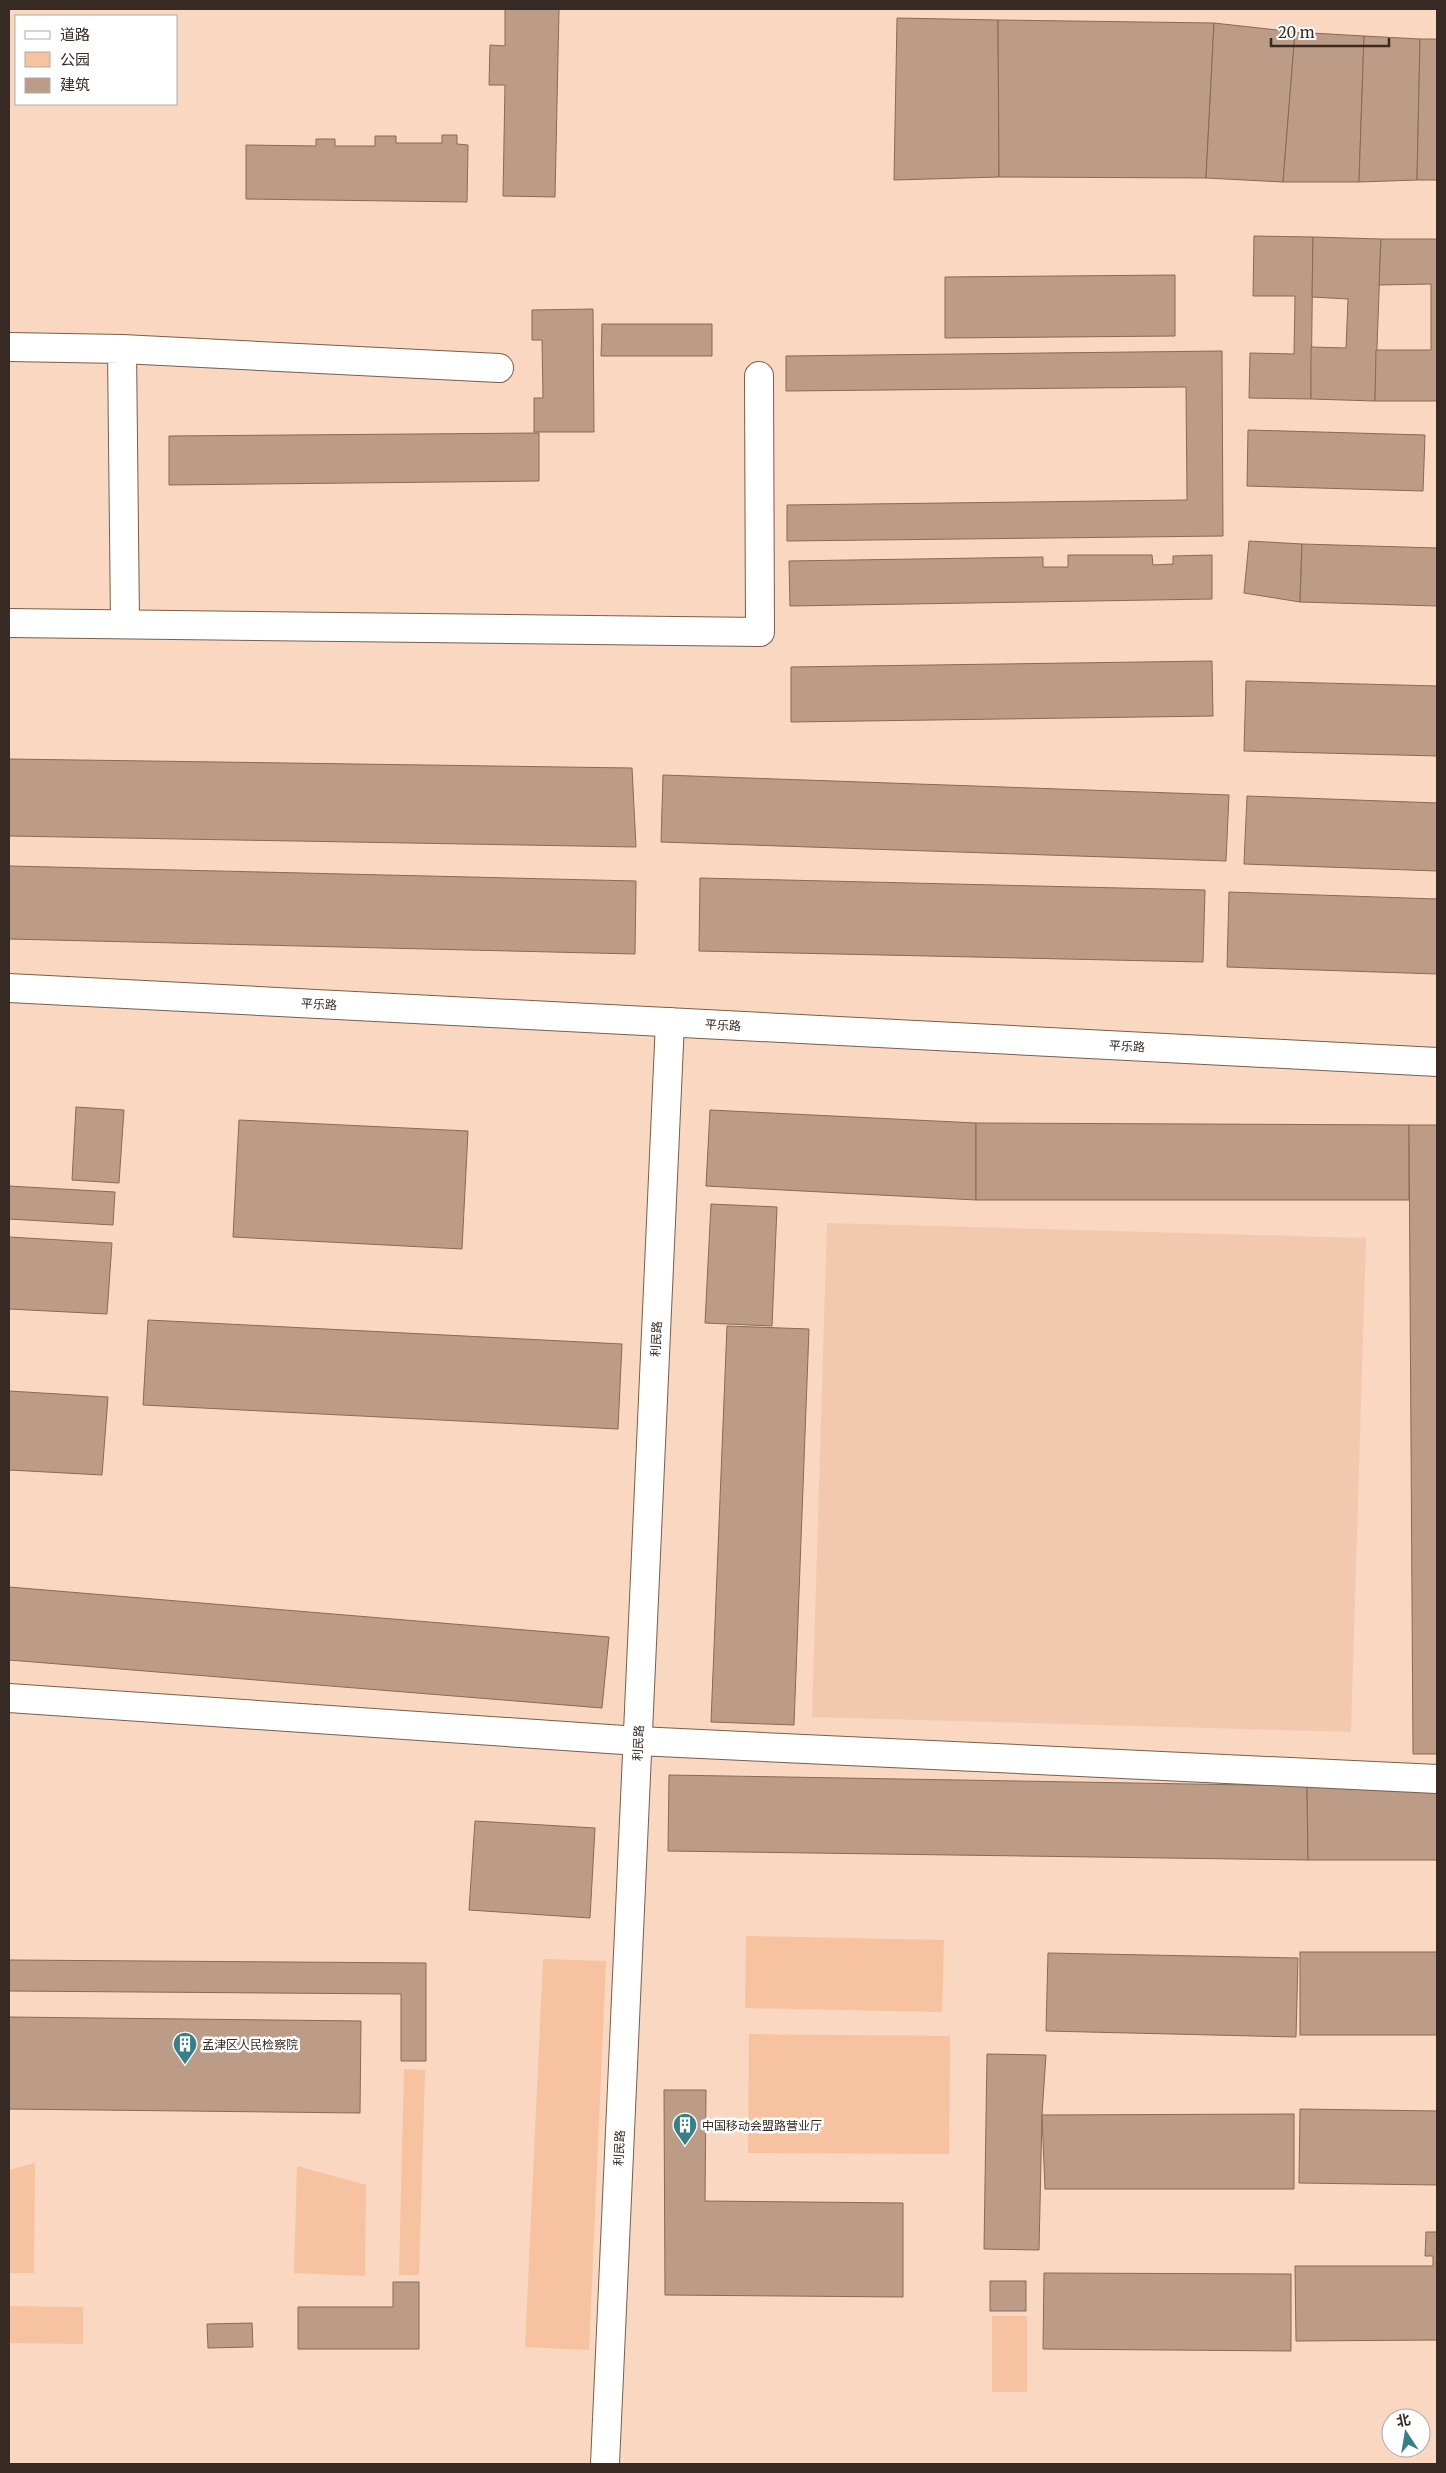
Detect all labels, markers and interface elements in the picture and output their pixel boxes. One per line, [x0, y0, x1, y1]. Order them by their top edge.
legend [15, 15, 178, 105]
scale bar [1271, 15, 1388, 47]
text: 20 m [1278, 23, 1315, 42]
text: 道路 [60, 25, 90, 44]
text: 公园 [60, 50, 90, 69]
text: 建筑 [60, 75, 90, 94]
street label: 平乐路 [301, 996, 337, 1012]
street label: 平乐路 [705, 1017, 741, 1033]
street label: 平乐路 [1109, 1038, 1145, 1054]
street label: 利民路 [648, 1321, 664, 1357]
street label: 利民路 [630, 1725, 646, 1761]
building icon: 孟津区人民检察院 [172, 2031, 198, 2065]
place label: 孟津区人民检察院 [202, 2037, 298, 2052]
building icon: 中国移动会盟路营业厅 [672, 2112, 698, 2146]
place label: 中国移动会盟路营业厅 [702, 2118, 822, 2133]
street label: 利民路 [611, 2130, 627, 2166]
north arrow [1381, 2408, 1431, 2458]
text: 北 [1395, 2410, 1412, 2431]

